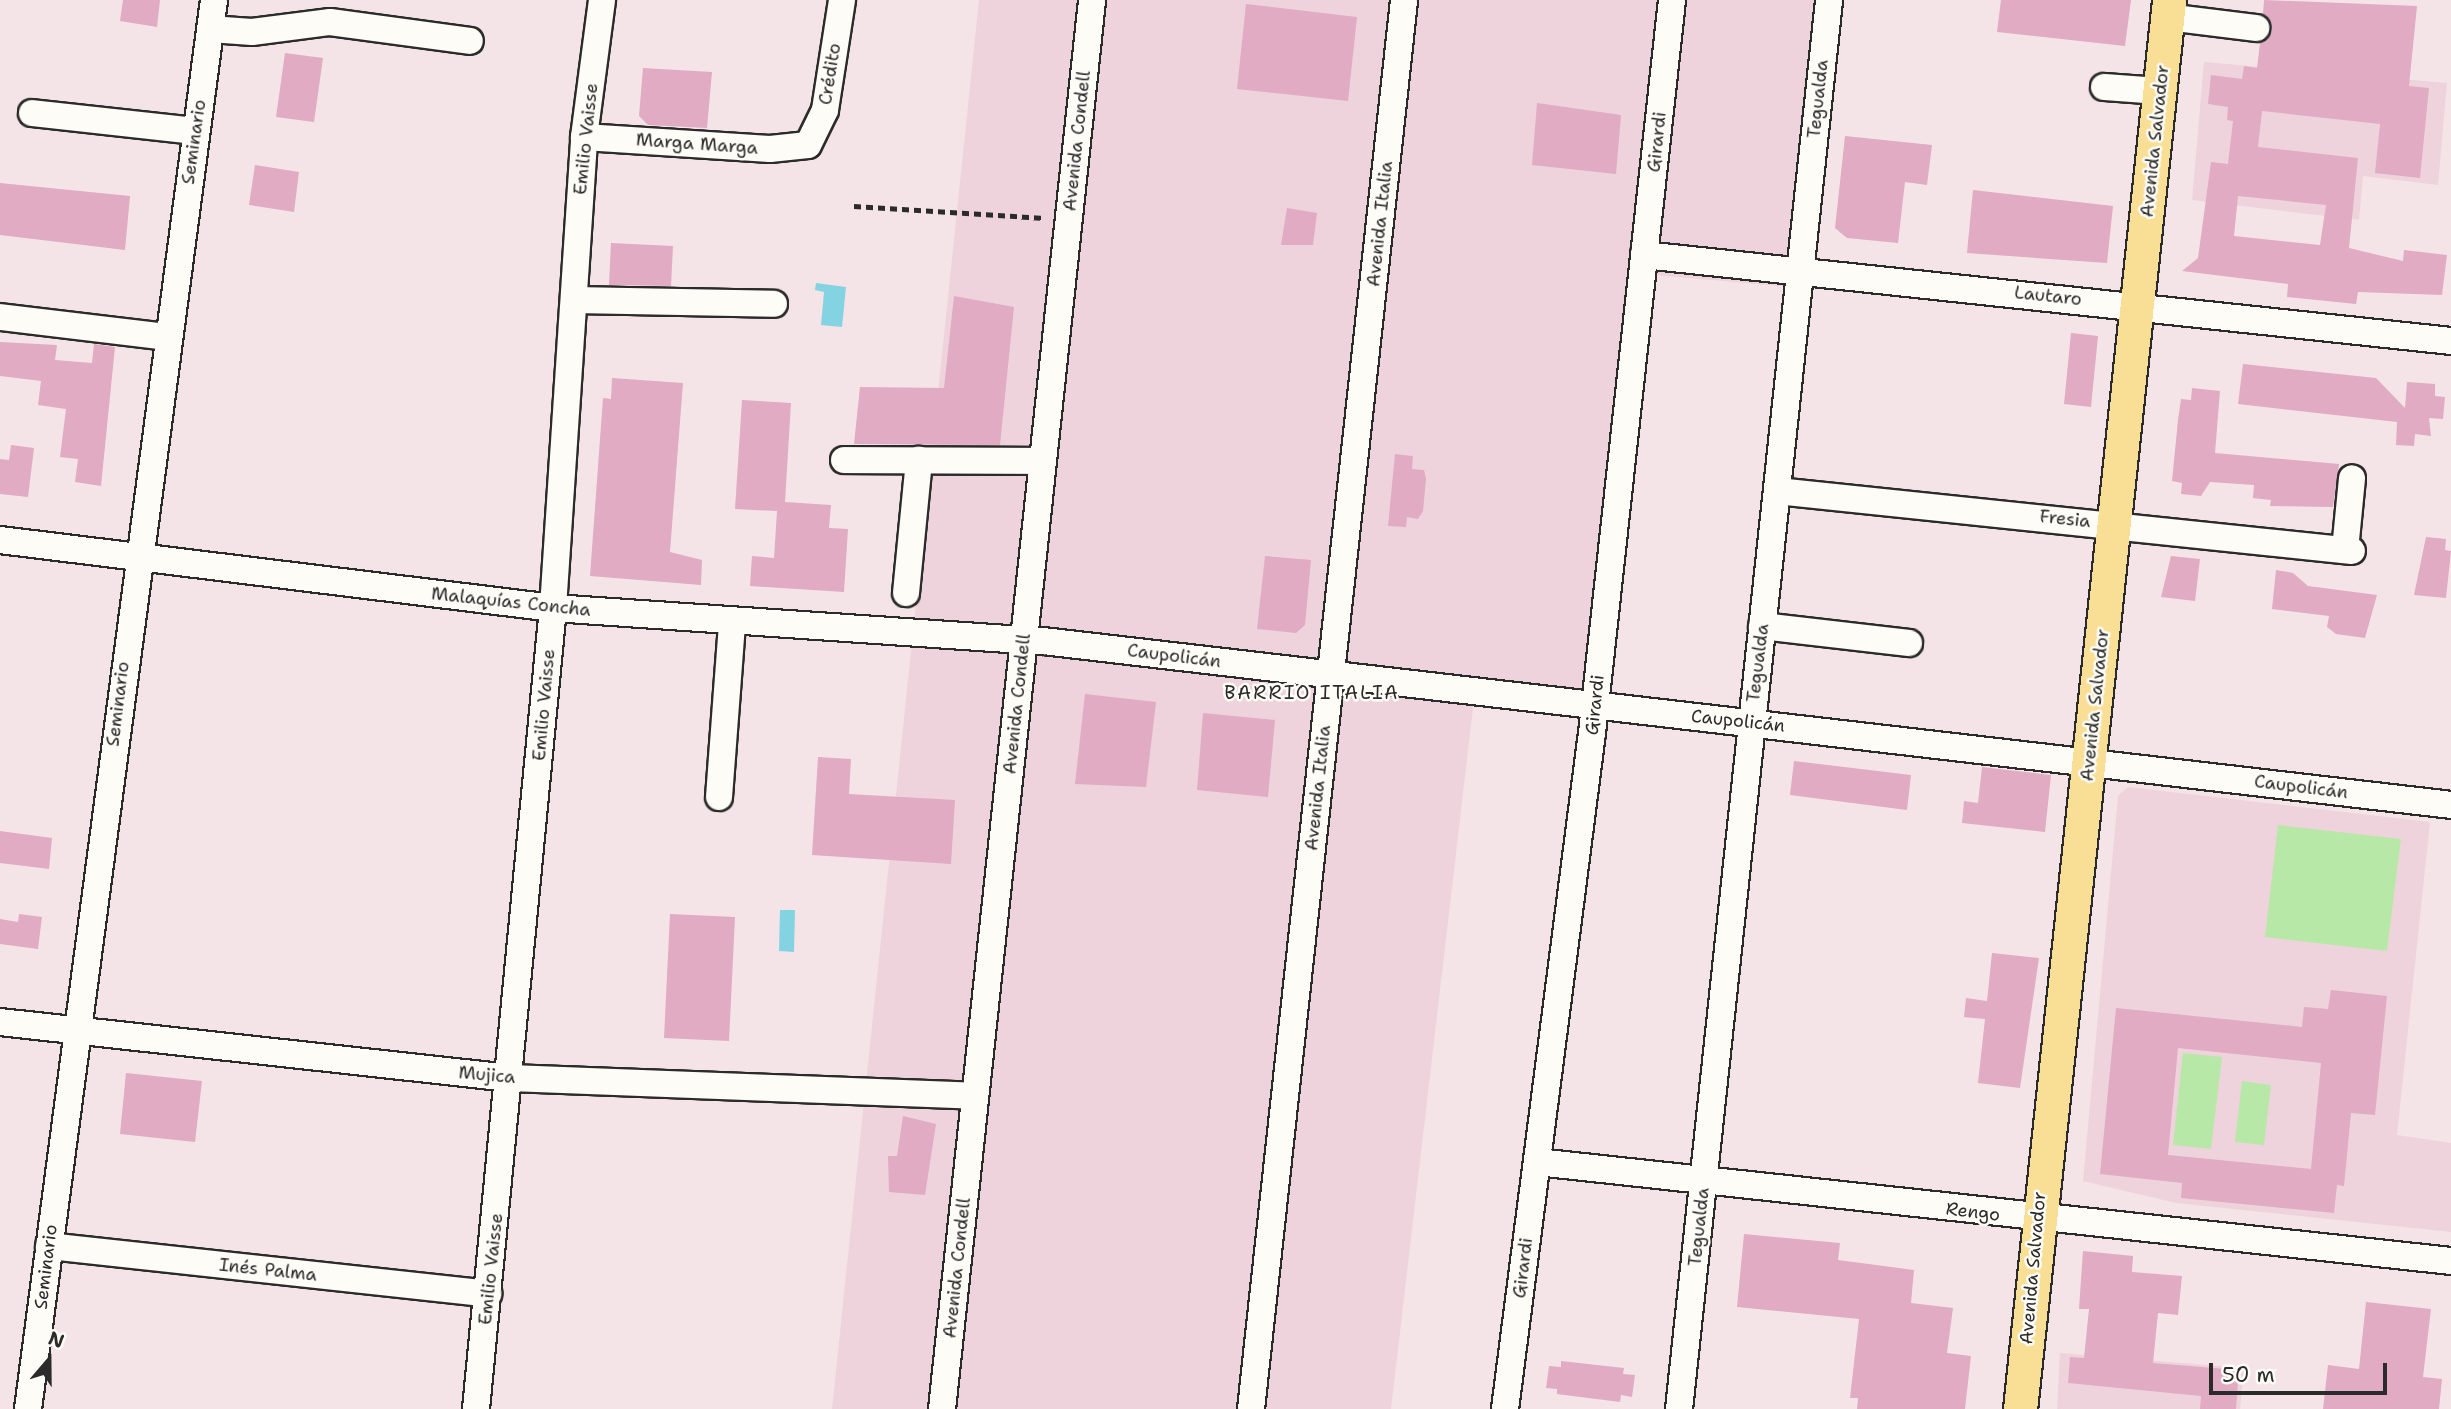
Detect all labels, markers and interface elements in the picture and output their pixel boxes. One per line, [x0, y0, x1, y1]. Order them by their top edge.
street label: Crédito [814, 42, 846, 106]
street label: Tegualda [1803, 59, 1833, 139]
street label: Avenida Salvador [2136, 64, 2174, 218]
street label: Avenida Condell [1059, 70, 1095, 212]
street label: Emilio Vaisse [569, 82, 603, 196]
street label: Seminario [177, 98, 211, 186]
street label: Girardi [1643, 111, 1671, 173]
street label: Marga Marga [635, 129, 759, 159]
street label: Avenida Italia [1363, 160, 1397, 288]
street label: Lautaro [2013, 282, 2083, 310]
street label: Fresia [2038, 506, 2092, 532]
street label: Malaquías Concha [430, 583, 592, 621]
street label: Tegualda [1742, 623, 1774, 703]
street label: Avenida Salvador [2076, 628, 2114, 782]
street label: Avenida Condell [999, 633, 1035, 775]
street label: Caupolicán [1126, 640, 1222, 672]
street label: Emilio Vaisse [528, 648, 560, 762]
street label: Seminario [102, 660, 134, 748]
street label: Girardi [1581, 674, 1609, 736]
district label: BARRIO ITALIA [1226, 682, 1398, 704]
street label: Caupolicán [1690, 705, 1786, 737]
street label: Avenida Italia [1301, 724, 1335, 852]
street label: Caupolicán [2253, 771, 2349, 803]
street label: Mujica [458, 1062, 516, 1088]
street label: Tegualda [1684, 1187, 1714, 1267]
street label: Avenida Salvador [2016, 1191, 2050, 1345]
street label: Avenida Condell [939, 1197, 975, 1339]
street label: Rengo [1945, 1198, 2001, 1226]
street label: Emilio Vaisse [474, 1212, 508, 1326]
street label: Seminario [30, 1223, 62, 1311]
street label: Girardi [1509, 1236, 1537, 1300]
street label: Inés Palma [218, 1254, 318, 1286]
north arrow [14, 1325, 84, 1395]
text: N [45, 1325, 68, 1354]
scale bar [2213, 1350, 2392, 1394]
text: 50 m [2222, 1361, 2275, 1389]

